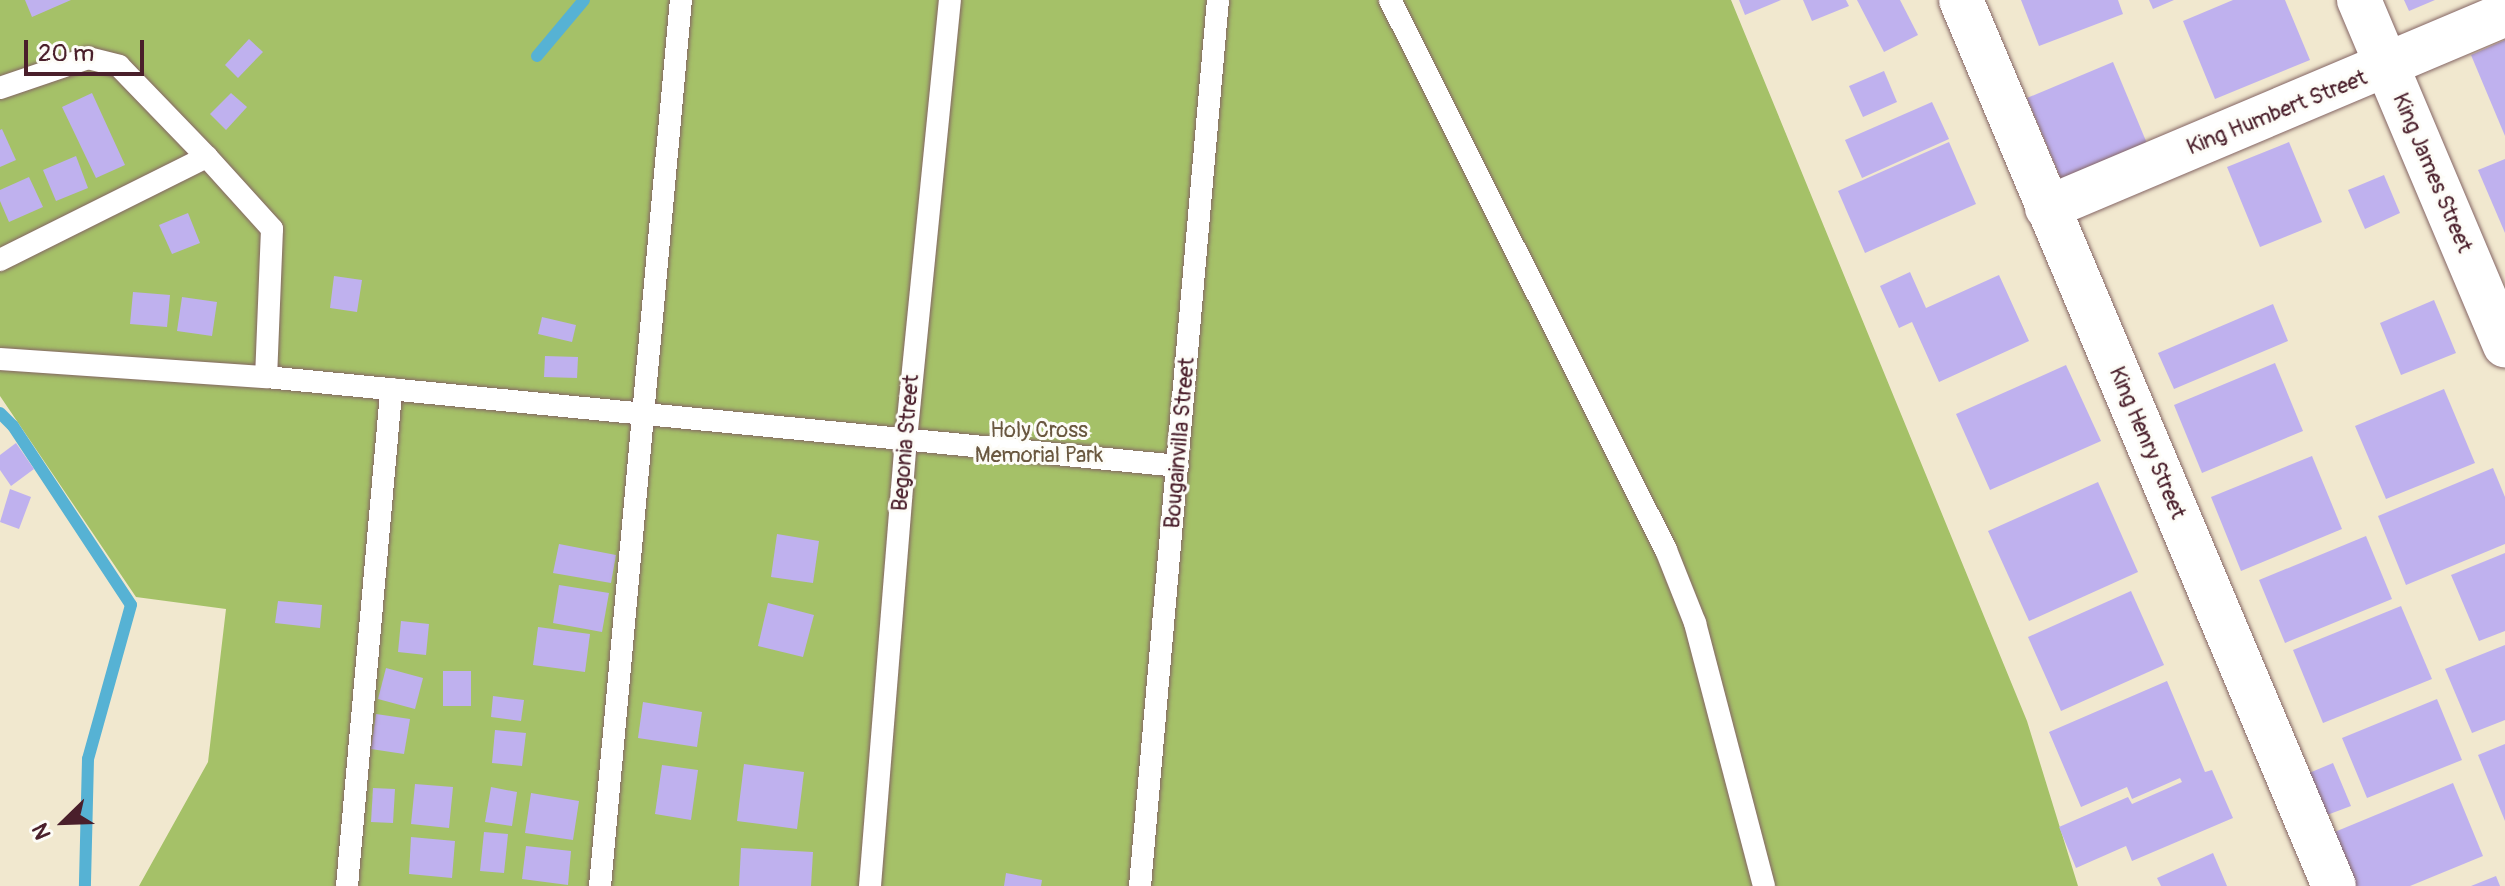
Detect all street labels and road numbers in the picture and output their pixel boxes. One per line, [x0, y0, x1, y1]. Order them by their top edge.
street label: King Humbert Street [2183, 65, 2371, 161]
street label: King James Street [2387, 89, 2477, 257]
street label: Bougainvilla Street [1159, 356, 1201, 530]
street label: King Henry Street [2103, 363, 2191, 523]
street label: Begonia Street [887, 374, 925, 512]

